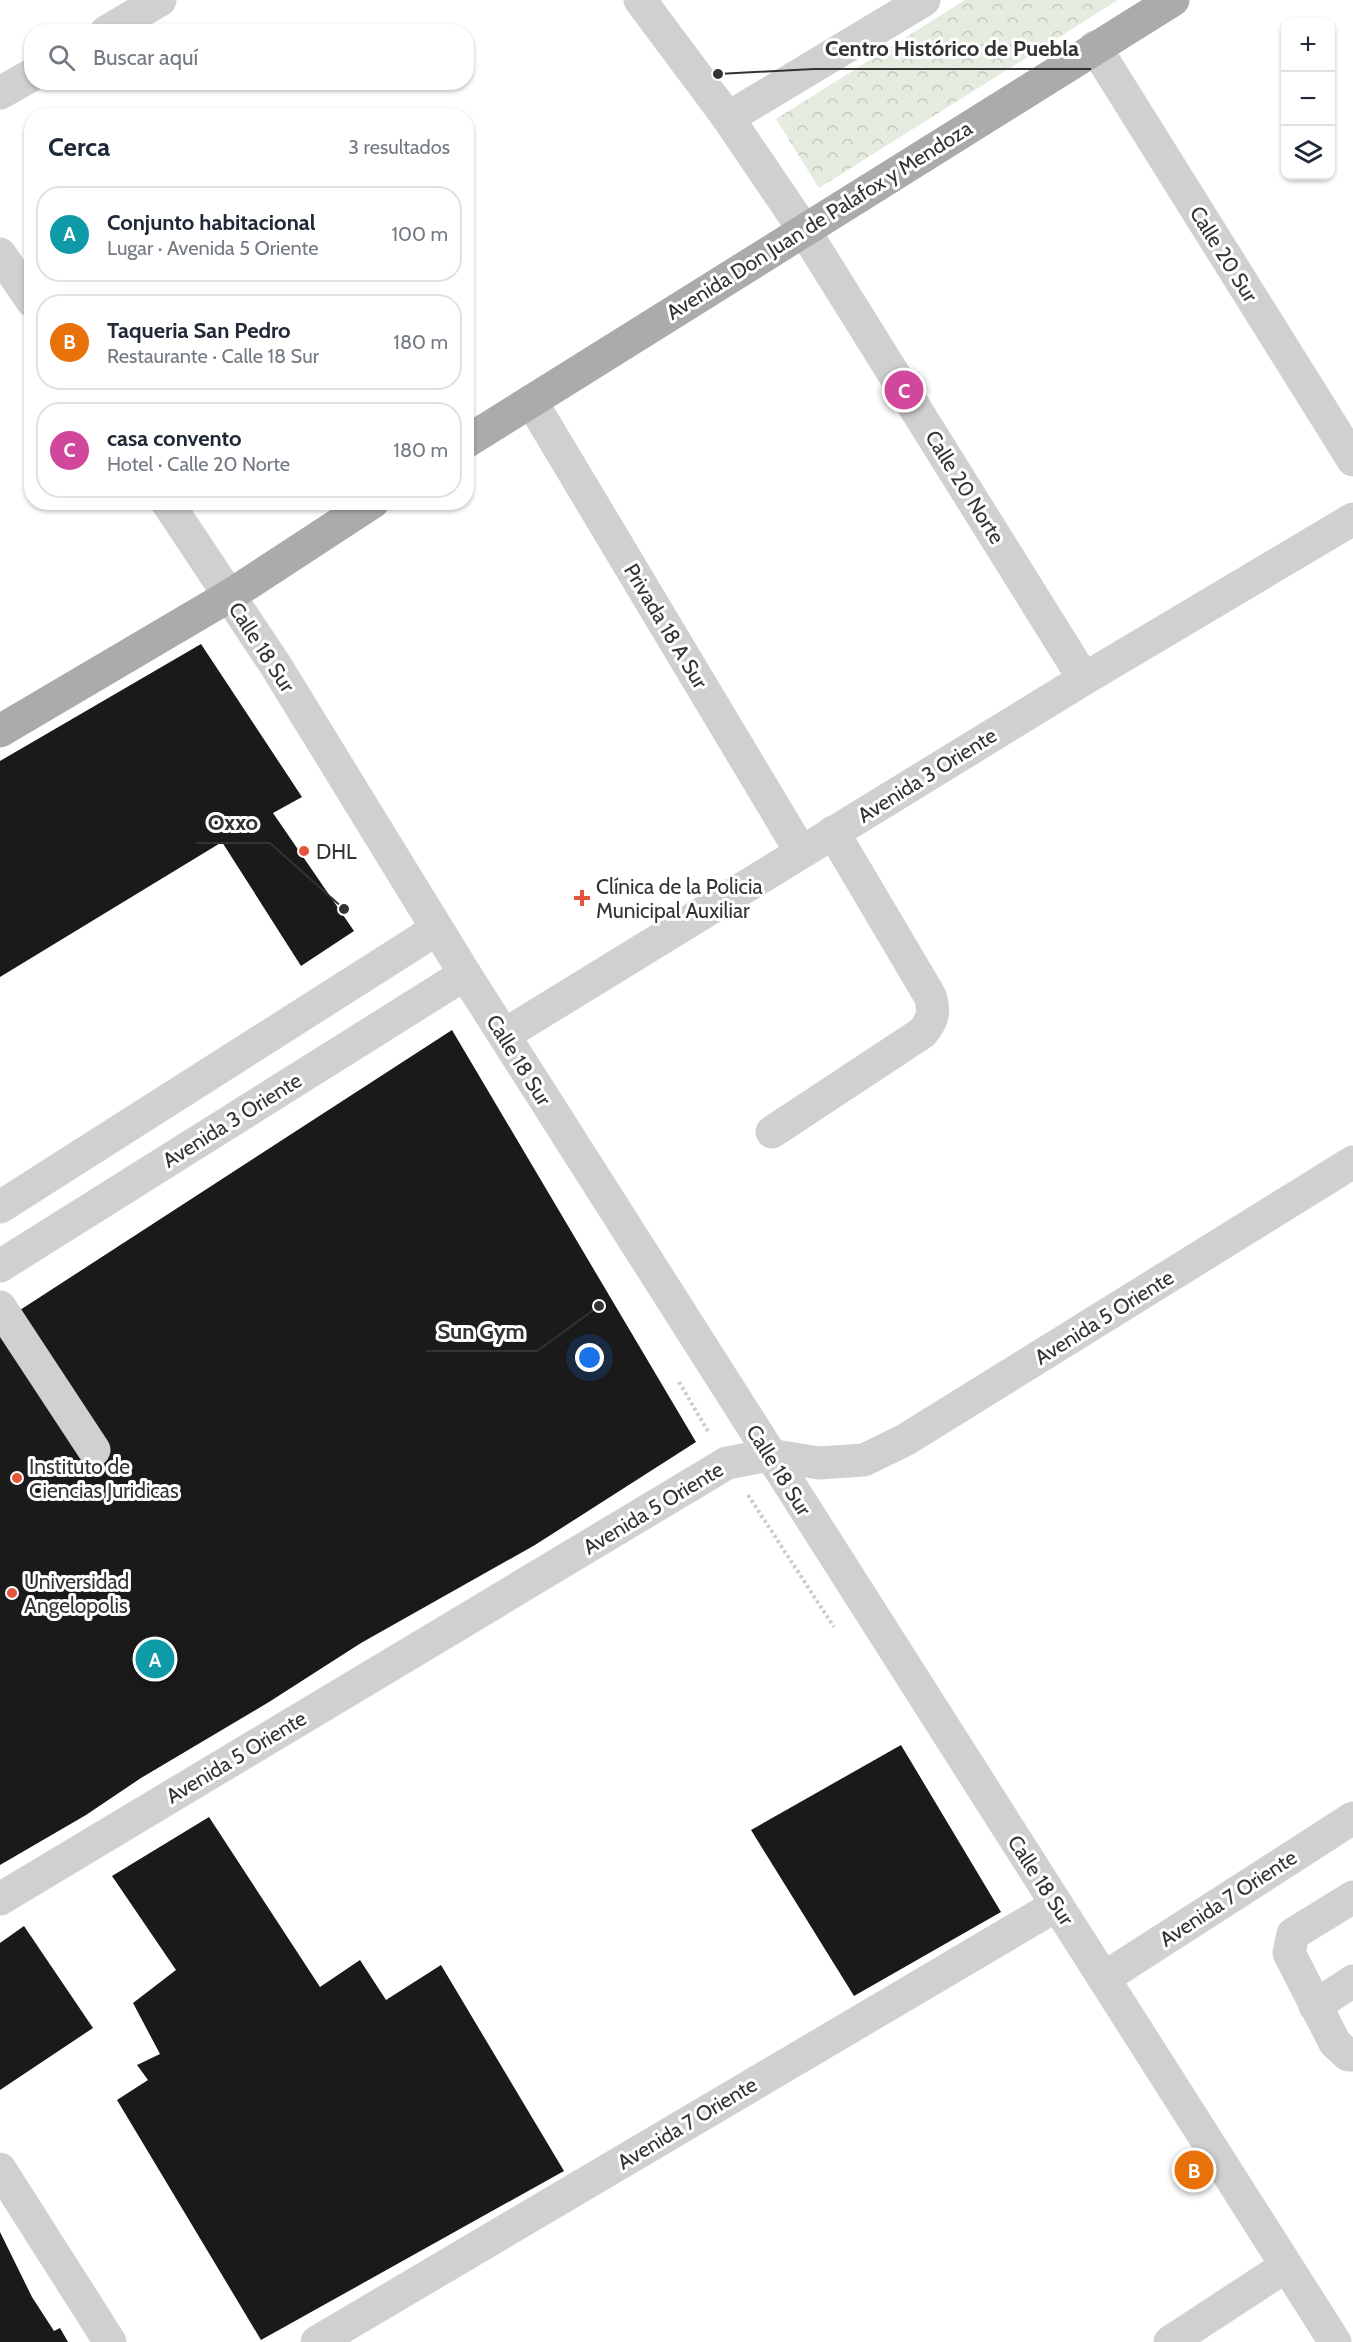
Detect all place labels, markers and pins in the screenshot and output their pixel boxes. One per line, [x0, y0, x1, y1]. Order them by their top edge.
callout: Centro Histórico de Puebla [814, 29, 1091, 69]
pin: C [884, 368, 924, 412]
callout: Oxxo [196, 803, 270, 843]
place label: DHL [316, 839, 357, 864]
marker: DHL [297, 844, 311, 858]
place label: Clínica de la Policia Municipal Auxiliar [596, 874, 763, 923]
marker: Clínica de la Policia Municipal Auxiliar [573, 889, 591, 907]
callout: Sun Gym [426, 1311, 537, 1351]
place label: Instituto de Ciencias Juridicas [29, 1454, 179, 1503]
marker: Instituto de Ciencias Juridicas [10, 1471, 24, 1485]
place label: Universidad Angelopolis [24, 1569, 129, 1618]
marker: Universidad Angelopolis [5, 1586, 19, 1600]
pin: A [136, 1636, 174, 1682]
pin: B [1174, 2148, 1214, 2192]

